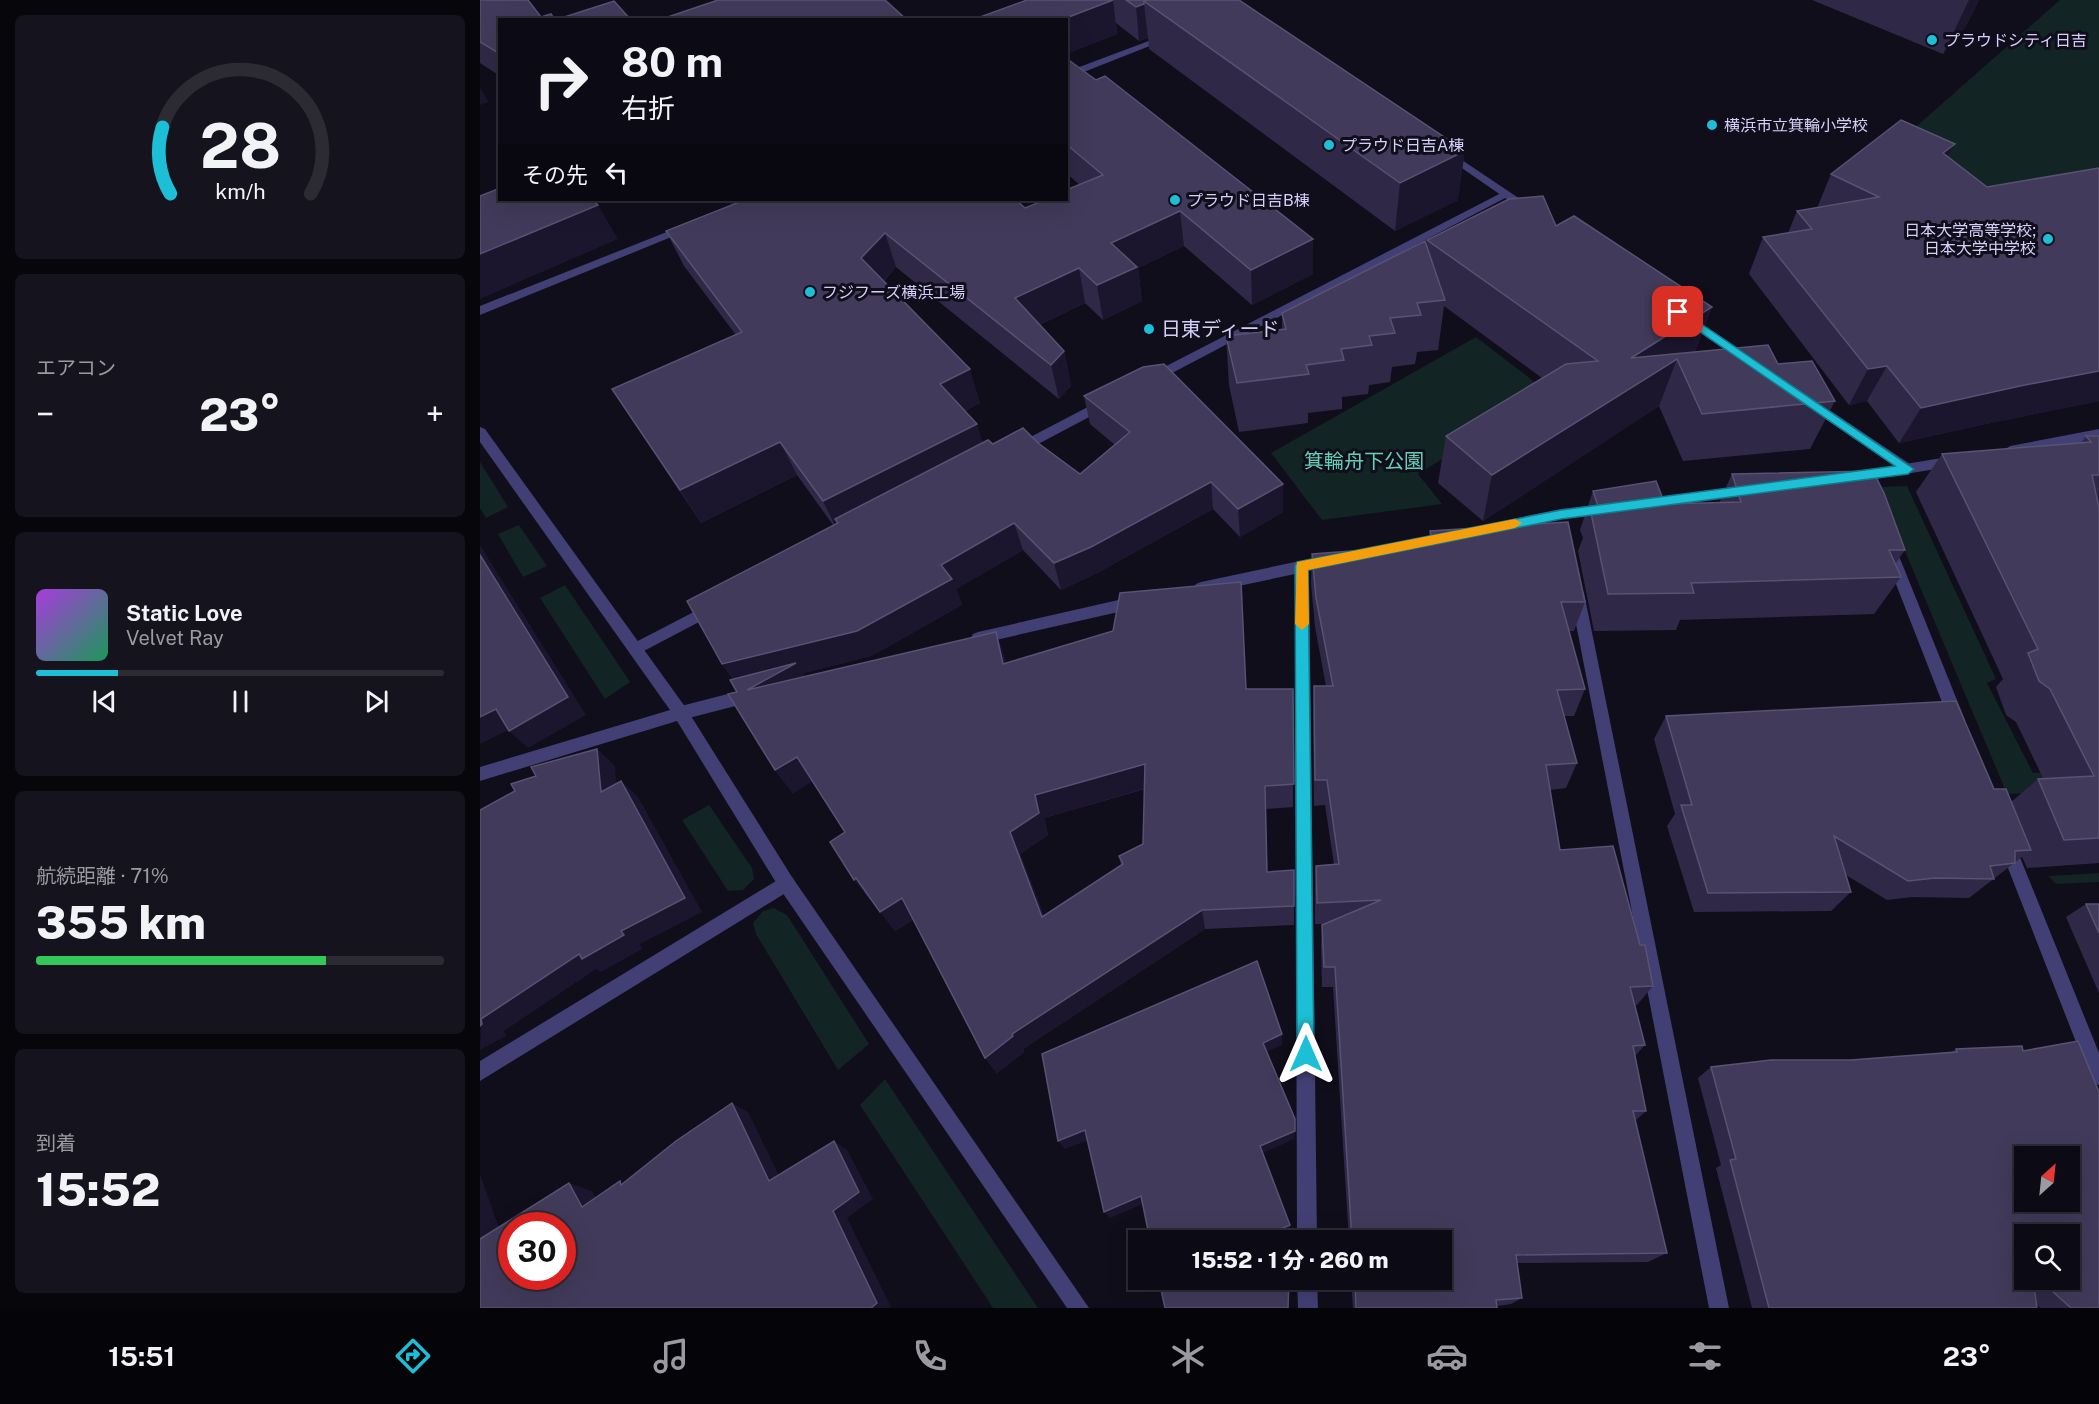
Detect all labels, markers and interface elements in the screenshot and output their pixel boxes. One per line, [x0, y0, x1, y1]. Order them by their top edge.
place label: プラウドシティ日吉 [1944, 31, 2087, 50]
marker: プラウドシティ日吉 [1925, 33, 1939, 47]
text: 80 m [621, 37, 723, 86]
icon: right [522, 42, 600, 120]
text: 右折 [621, 92, 675, 124]
text: 28 [199, 109, 281, 182]
place label: 横浜市立箕輪小学校 [1724, 116, 1868, 135]
marker: 横浜市立箕輪小学校 [1705, 118, 1719, 132]
place label: プラウド日吉A棟 [1341, 136, 1464, 155]
marker: プラウド日吉A棟 [1322, 138, 1336, 152]
icon: left [600, 156, 633, 189]
text: その先 [522, 162, 588, 188]
text: km/h [215, 179, 265, 204]
place label: プラウド日吉B棟 [1187, 191, 1310, 210]
marker: プラウド日吉B棟 [1168, 193, 1182, 207]
place label: 日本大学高等学校; 日本大学中学校 [1904, 221, 2036, 258]
marker: 日本大学高等学校; 日本大学中学校 [2041, 232, 2055, 246]
place label: フジフーズ横浜工場 [822, 283, 965, 302]
marker: フジフーズ横浜工場 [803, 285, 817, 299]
pin [1652, 286, 1703, 337]
icon: arrive [1661, 295, 1694, 328]
place label: 日東ディード [1161, 317, 1280, 341]
marker: 日東ディード [1142, 322, 1156, 336]
text: エアコン [36, 356, 116, 380]
text: 23° [199, 388, 281, 441]
text: − [36, 395, 54, 433]
text: + [426, 395, 444, 433]
park label: 箕輪舟下公園 [1304, 449, 1424, 473]
text: Static Love [126, 600, 243, 626]
text: Velvet Ray [126, 626, 224, 650]
icon: previous [88, 685, 121, 718]
icon: pause [224, 685, 257, 718]
icon: next [360, 685, 393, 718]
text: 航続距離 · 71% [36, 864, 169, 888]
text: 355 km [36, 896, 206, 949]
position arrow [1274, 1022, 1338, 1086]
text: 到着 [36, 1131, 76, 1155]
north arrow [2014, 1146, 2080, 1212]
map controls [2014, 1146, 2080, 1290]
text: 15:52 [36, 1163, 160, 1216]
speed limit sign: 30 [498, 1212, 576, 1290]
button: search [2014, 1224, 2080, 1290]
text: 15:52 · 1 分 · 260 m [1192, 1247, 1388, 1273]
icon: directions [392, 1335, 434, 1377]
icon: music [650, 1335, 692, 1377]
icon: phone [909, 1335, 951, 1377]
icon: climate [1167, 1335, 1209, 1377]
icon: car [1426, 1335, 1468, 1377]
icon: filters [1684, 1335, 1726, 1377]
text: 15:51 [108, 1340, 175, 1372]
text: 23° [1943, 1340, 1991, 1372]

